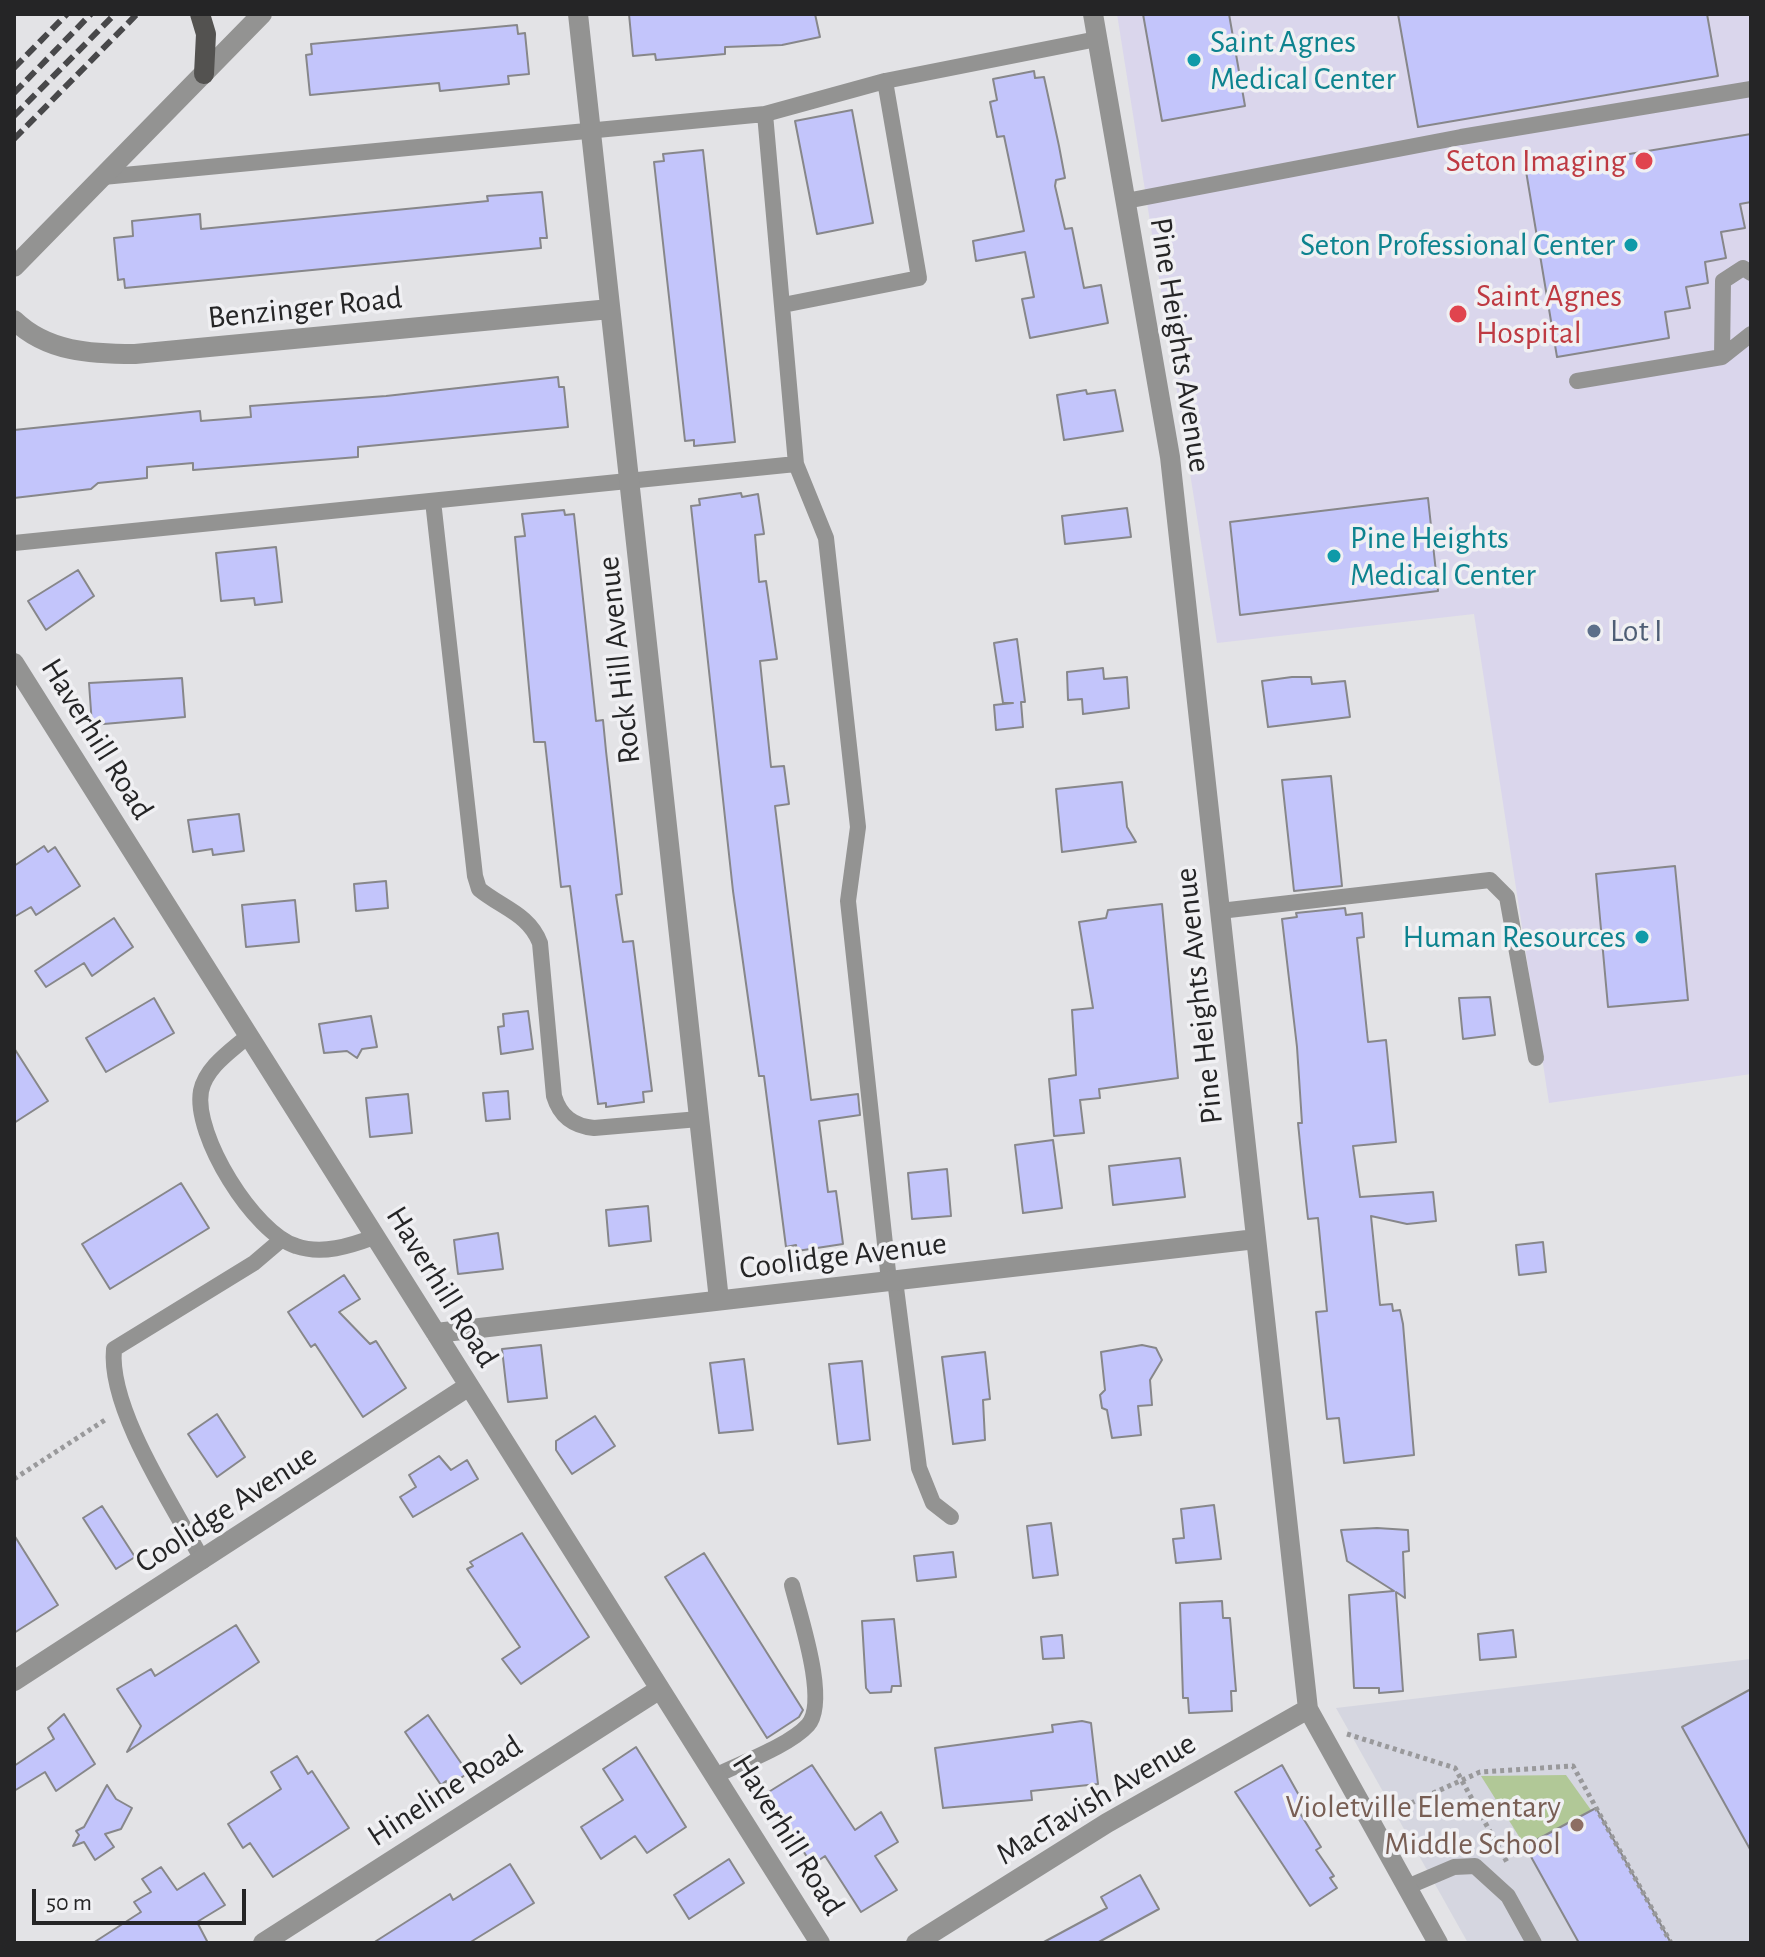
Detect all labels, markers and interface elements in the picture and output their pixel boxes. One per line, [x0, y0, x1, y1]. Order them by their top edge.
place label: Saint Agnes Medical Center [1210, 23, 1396, 98]
marker: Saint Agnes Medical Center [1185, 51, 1203, 69]
place label: Seton Imaging [1446, 142, 1626, 180]
marker: Seton Imaging [1633, 150, 1655, 172]
street label: Pine Heights Avenue [1141, 215, 1219, 475]
place label: Seton Professional Center [1300, 226, 1615, 264]
marker: Seton Professional Center [1622, 236, 1640, 254]
place label: Saint Agnes Hospital [1476, 277, 1622, 352]
street label: Benzinger Road [206, 279, 404, 337]
marker: Saint Agnes Hospital [1447, 303, 1469, 325]
place label: Pine Heights Medical Center [1350, 519, 1536, 594]
marker: Pine Heights Medical Center [1325, 547, 1343, 565]
street label: Rock Hill Avenue [589, 554, 649, 766]
place label: Lot I [1610, 612, 1663, 650]
marker: Lot I [1585, 622, 1603, 640]
street label: Haverhill Road [32, 651, 162, 827]
street label: Pine Heights Avenue [1166, 866, 1232, 1126]
place label: Human Resources [1402, 918, 1626, 956]
marker: Human Resources [1633, 928, 1651, 946]
street label: Haverhill Road [377, 1199, 507, 1375]
street label: Coolidge Avenue [737, 1224, 949, 1288]
street label: Coolidge Avenue [128, 1436, 324, 1582]
street label: MacTavish Avenue [989, 1724, 1203, 1874]
street label: Hineline Road [360, 1727, 530, 1855]
street label: Haverhill Road [723, 1747, 853, 1923]
place label: Violetville Elementary Middle School [1286, 1788, 1561, 1863]
marker: Violetville Elementary Middle School [1568, 1816, 1586, 1834]
scale bar [36, 1873, 250, 1923]
text: 50 m [46, 1891, 92, 1915]

